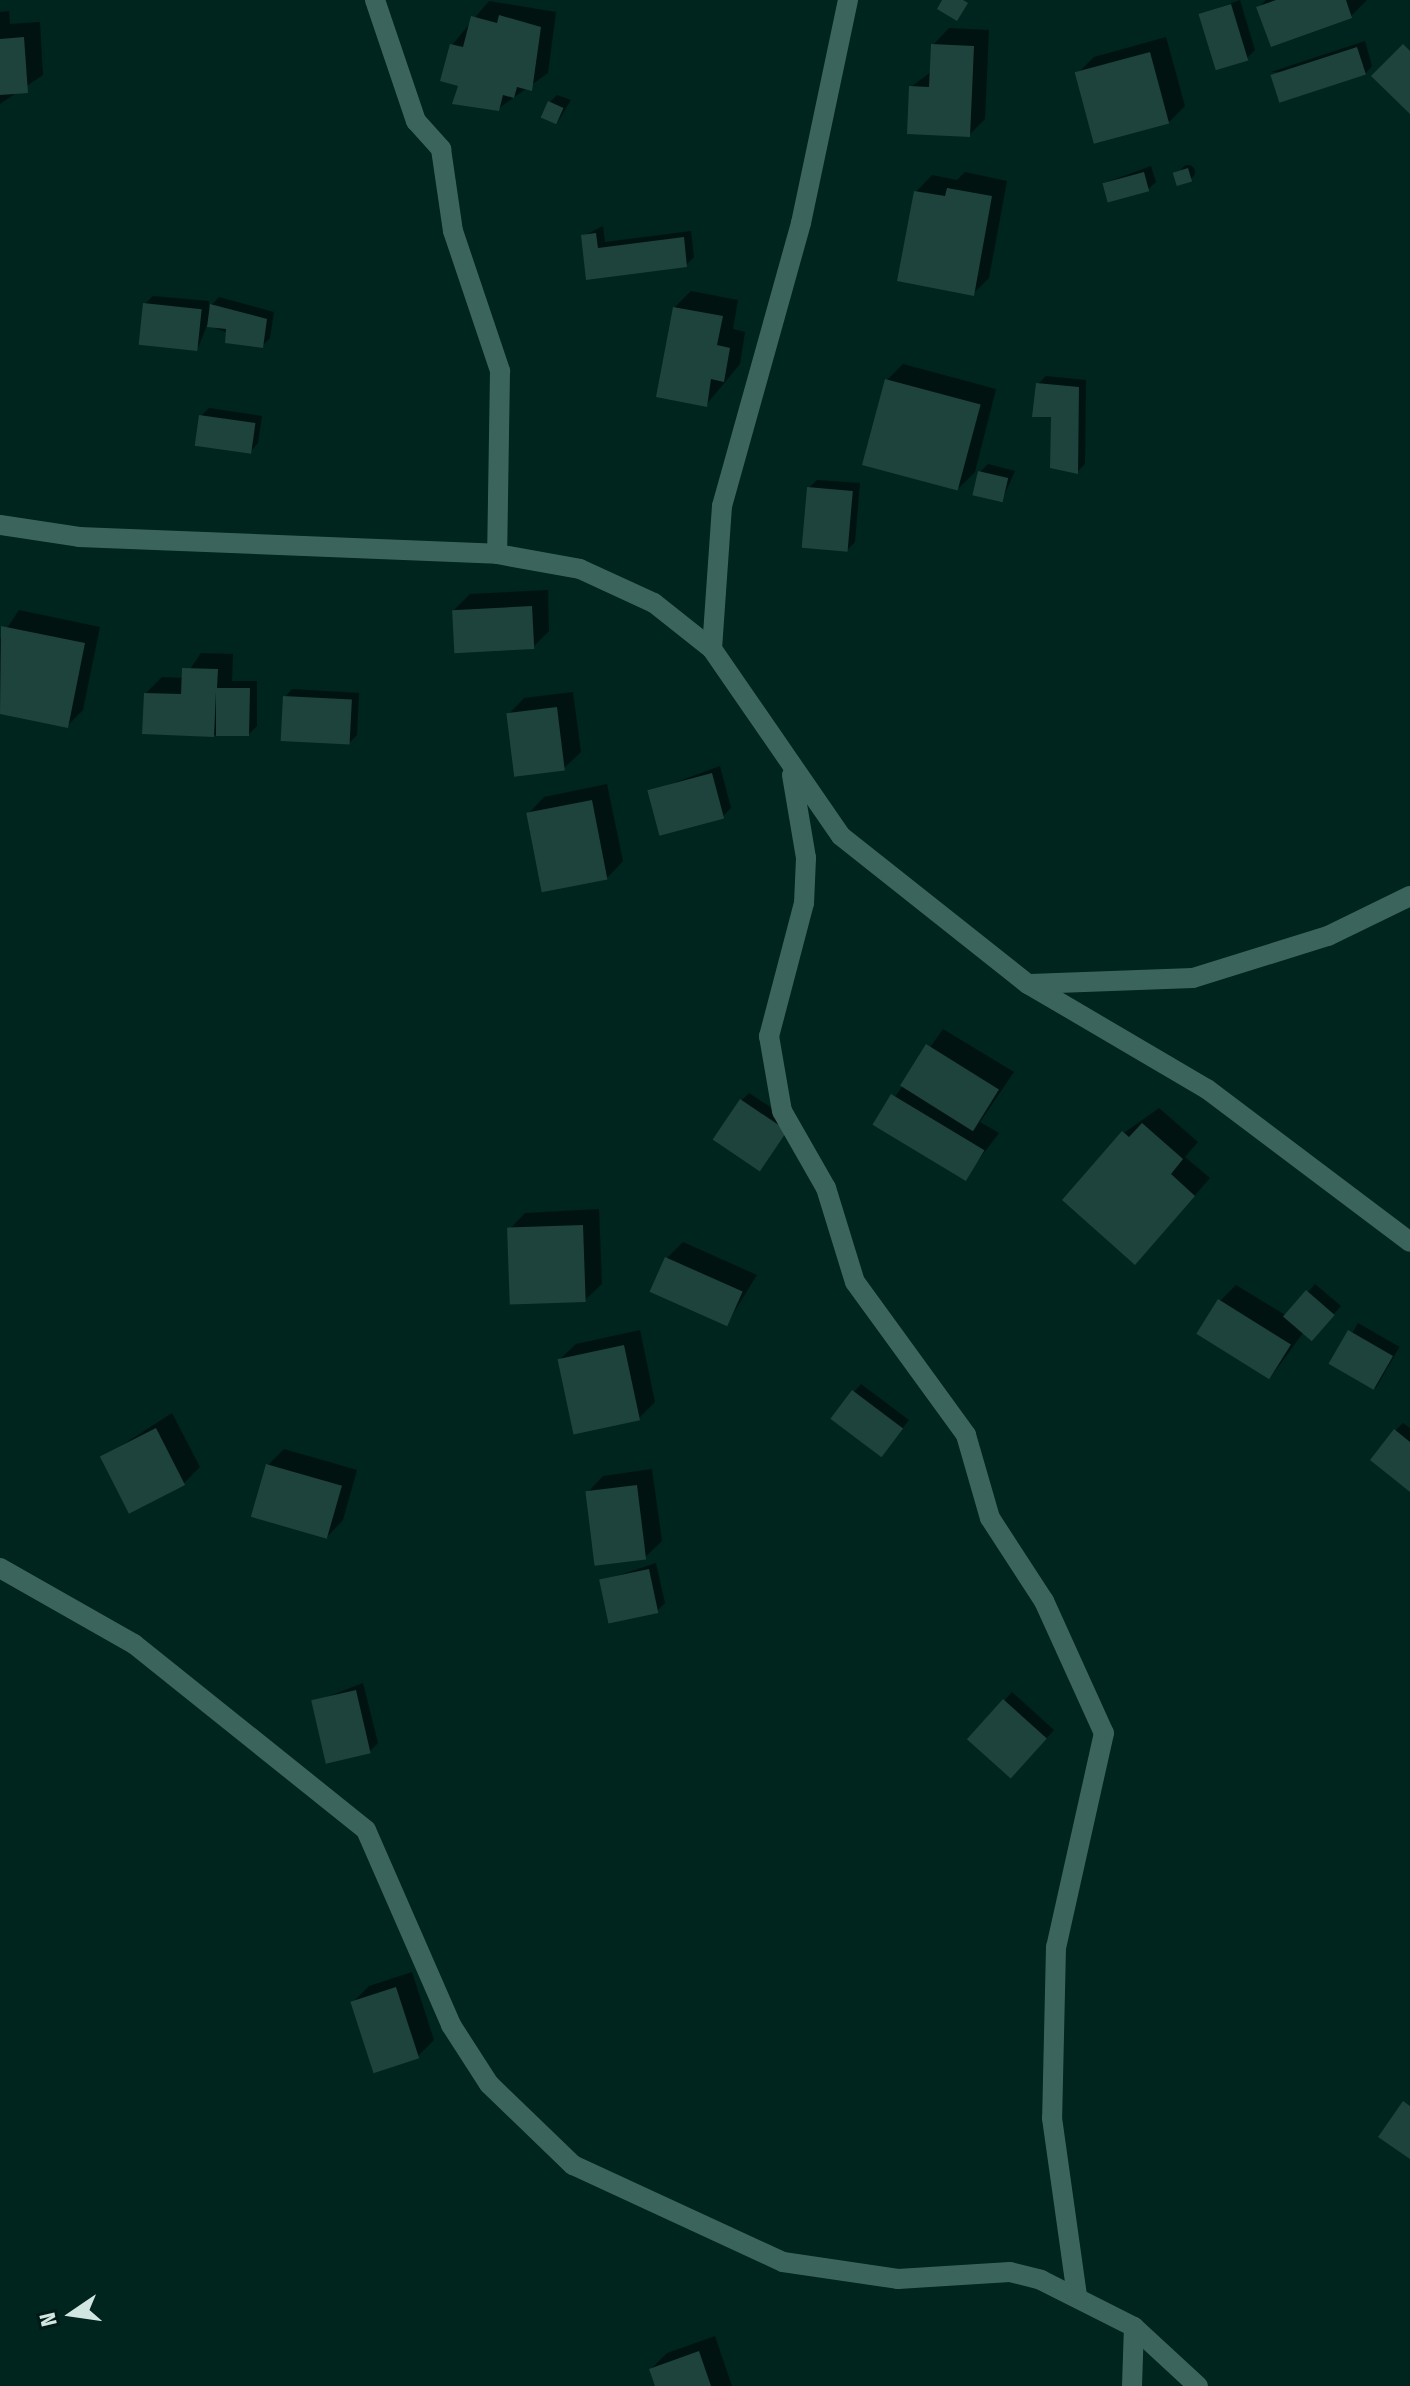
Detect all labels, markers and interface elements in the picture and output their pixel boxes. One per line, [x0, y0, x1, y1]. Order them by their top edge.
north arrow [32, 2274, 112, 2354]
text: N [33, 2310, 63, 2329]

